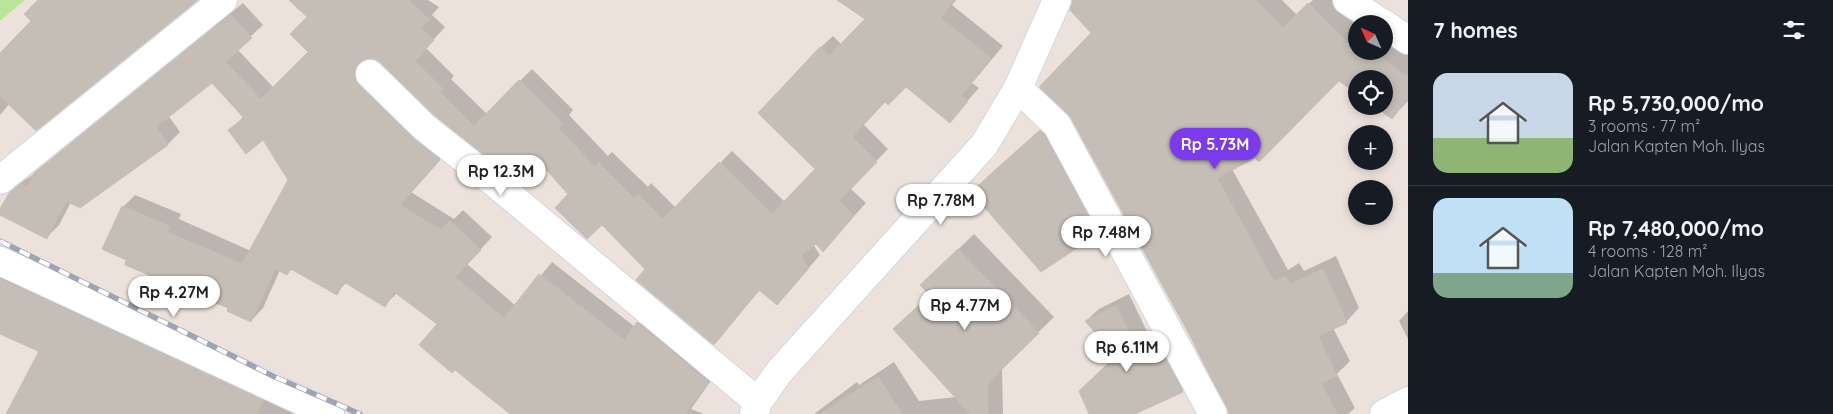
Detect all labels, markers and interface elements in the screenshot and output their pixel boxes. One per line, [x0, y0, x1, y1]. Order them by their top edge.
north arrow [1348, 15, 1392, 60]
map controls [1348, 15, 1393, 225]
icon: filters [1780, 16, 1808, 44]
text: 7 homes [1433, 17, 1518, 43]
button: locate [1348, 70, 1393, 115]
text: Rp 5,730,000/mo [1588, 90, 1764, 116]
icon: home [1473, 93, 1533, 153]
text: 3 rooms · 77 m² [1588, 116, 1700, 136]
button: + [1348, 125, 1393, 170]
pin: Rp 5.73M [1163, 128, 1267, 170]
text: Rp 5.73M [1181, 134, 1249, 154]
text: Jalan Kapten Moh. Ilyas [1588, 136, 1765, 156]
pin: Rp 12.3M [449, 154, 553, 197]
text: Rp 12.3M [468, 161, 534, 181]
button: − [1348, 180, 1393, 225]
pin: Rp 7.78M [889, 184, 993, 226]
text: Rp 7.78M [907, 190, 975, 210]
text: Rp 7,480,000/mo [1588, 215, 1764, 241]
pin: Rp 7.48M [1054, 216, 1158, 258]
icon: home [1473, 218, 1533, 278]
text: Rp 7.48M [1072, 222, 1140, 242]
text: 4 rooms · 128 m² [1588, 241, 1707, 261]
text: Jalan Kapten Moh. Ilyas [1588, 261, 1765, 281]
pin: Rp 4.27M [122, 276, 226, 318]
text: Rp 4.27M [139, 282, 209, 302]
pin: Rp 4.77M [913, 288, 1017, 331]
text: Rp 4.77M [930, 295, 1000, 315]
pin: Rp 6.11M [1075, 330, 1179, 373]
text: Rp 6.11M [1095, 337, 1159, 357]

